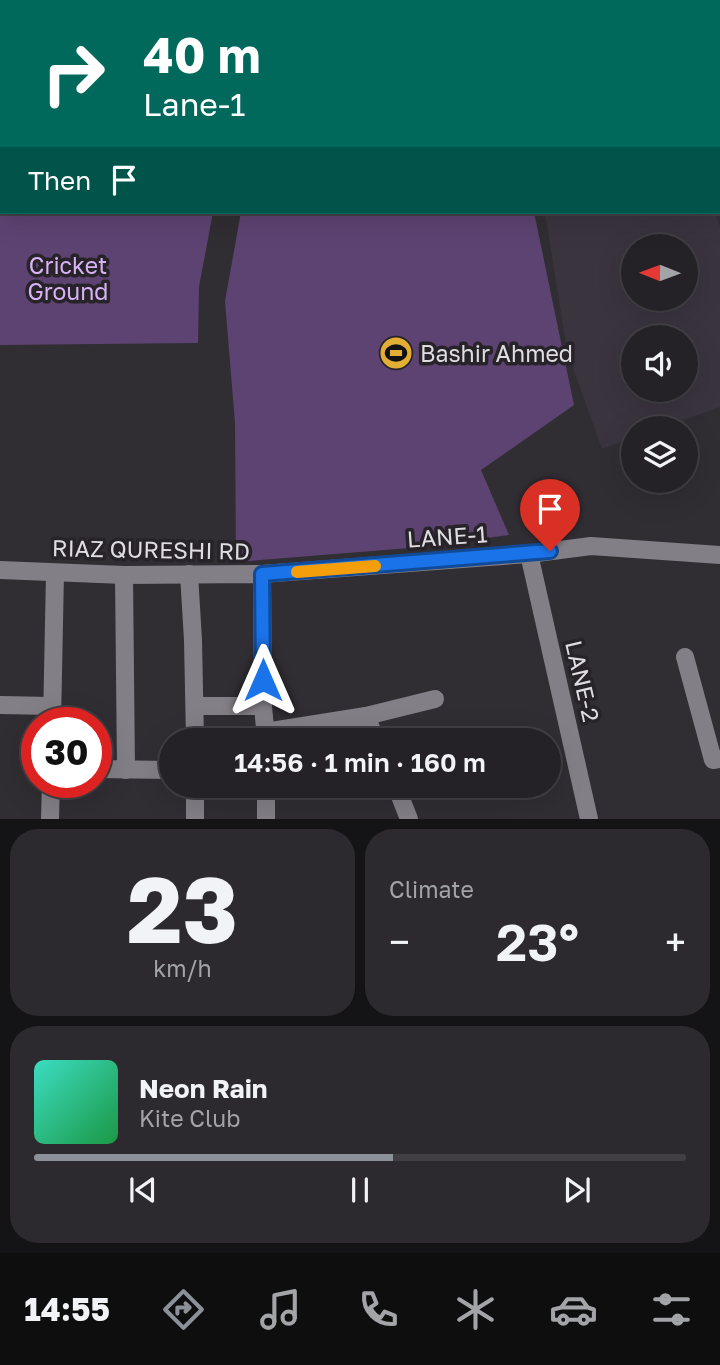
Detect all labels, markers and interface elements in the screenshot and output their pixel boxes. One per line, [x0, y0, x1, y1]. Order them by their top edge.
text: 40 m [143, 25, 261, 84]
icon: right [28, 28, 119, 119]
text: Lane-1 [143, 85, 246, 123]
icon: arrive [105, 161, 143, 199]
text: Then [28, 165, 91, 196]
north arrow [621, 234, 698, 312]
map controls [621, 234, 698, 493]
park label: Cricket Ground [28, 251, 108, 305]
button: sound [621, 325, 698, 402]
sports icon: Bashir Ahmed [377, 334, 415, 372]
place label: Bashir Ahmed [420, 339, 573, 367]
button: layers [621, 416, 698, 493]
pin [520, 479, 580, 551]
icon: arrive [531, 490, 569, 528]
street label: LANE-1 [406, 519, 488, 553]
street label: RIAZ QURESHI RD [52, 533, 250, 565]
street label: LANE-2 [560, 638, 606, 724]
position arrow [226, 643, 300, 717]
speed limit sign: 30 [21, 707, 112, 798]
text: 14:56 · 1 min · 160 m [234, 747, 486, 778]
text: 23 [127, 854, 238, 963]
text: Climate [389, 875, 474, 903]
text: 23° [496, 910, 579, 972]
text: − [389, 919, 410, 964]
text: + [665, 919, 686, 964]
text: km/h [153, 954, 212, 982]
text: Neon Rain [139, 1073, 268, 1104]
text: Kite Club [139, 1104, 240, 1132]
icon: previous [124, 1171, 162, 1209]
icon: pause [341, 1171, 379, 1209]
icon: next [558, 1171, 596, 1209]
icon: directions [159, 1285, 208, 1334]
icon: music [256, 1285, 305, 1334]
icon: phone [354, 1285, 403, 1334]
icon: climate [451, 1285, 500, 1334]
icon: car [549, 1285, 598, 1334]
icon: filters [647, 1285, 696, 1334]
text: 14:55 [24, 1290, 110, 1328]

